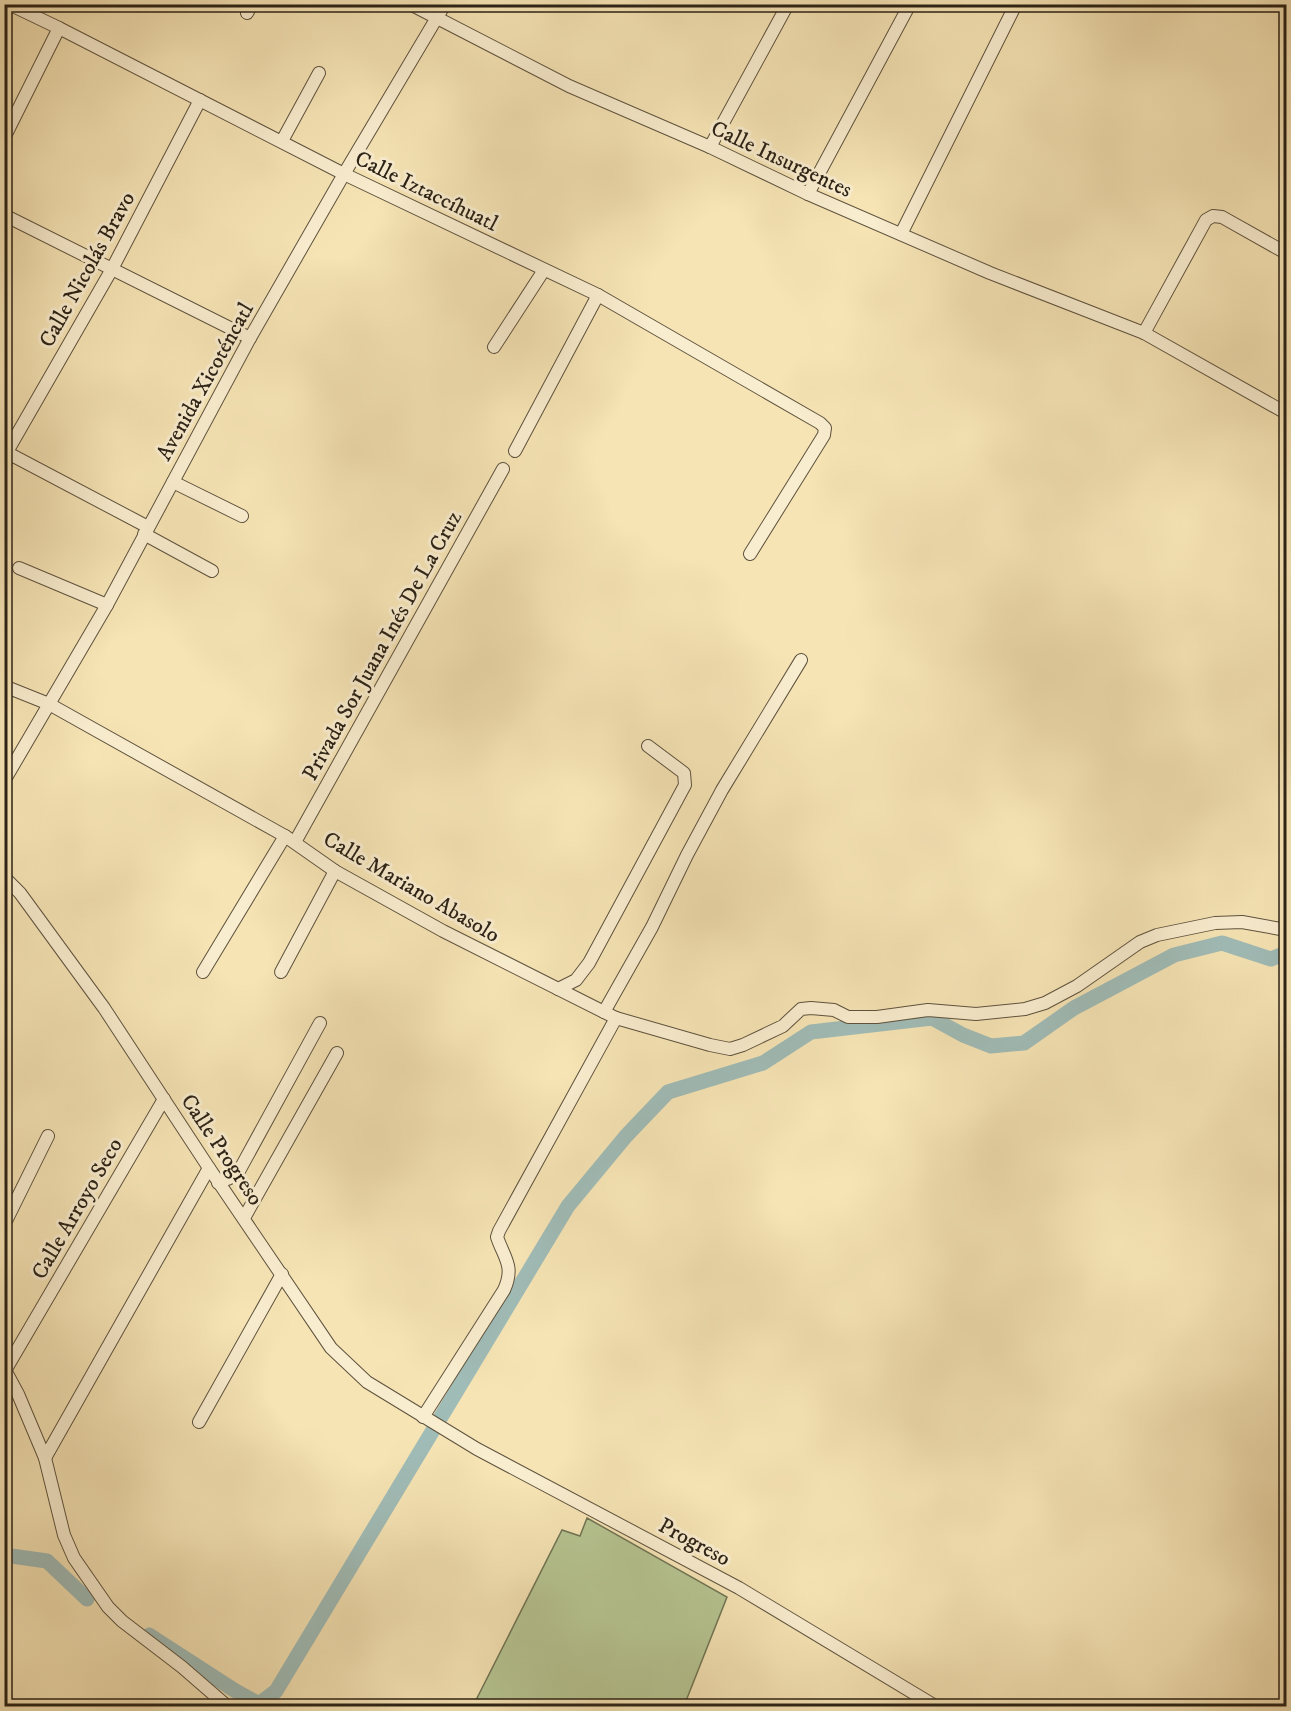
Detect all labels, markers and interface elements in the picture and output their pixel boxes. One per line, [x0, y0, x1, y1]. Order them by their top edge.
street label: Calle Insurgentes [707, 115, 856, 204]
street label: Calle Iztaccíhuatl [351, 145, 503, 238]
street label: Calle Nicolás Bravo [33, 187, 141, 352]
street label: Avenida Xicoténcatl [151, 298, 260, 465]
street label: Privada Sor Juana Inés De La Cruz [297, 506, 468, 785]
street label: Calle Mariano Abasolo [318, 826, 504, 949]
street label: Calle Progreso [175, 1089, 269, 1211]
street label: Calle Arroyo Seco [26, 1133, 129, 1284]
street label: Progreso [654, 1512, 735, 1572]

